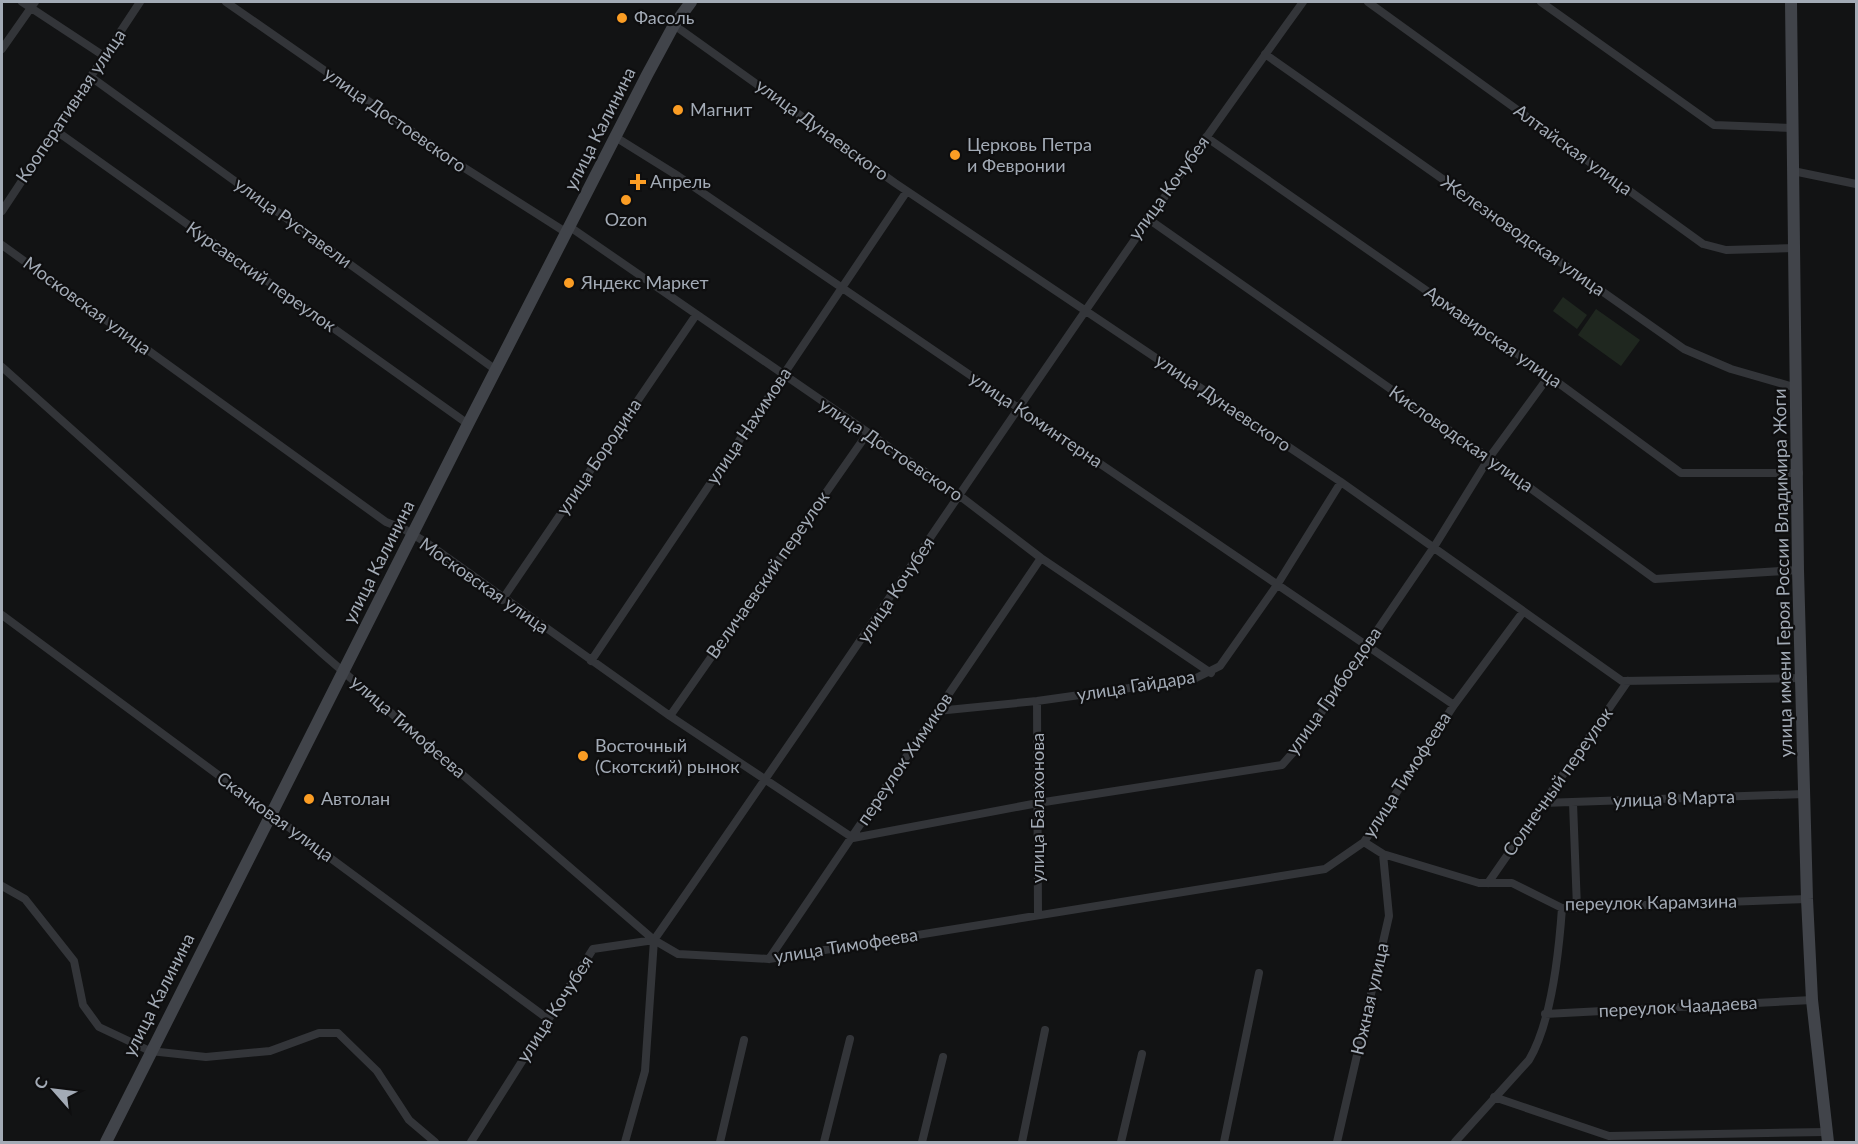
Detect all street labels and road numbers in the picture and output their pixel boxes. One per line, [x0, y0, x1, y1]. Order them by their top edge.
street label: Кооперативная улица [11, 25, 130, 186]
street label: улица Достоевского [320, 62, 471, 177]
street label: улица Калинина [559, 63, 640, 194]
street label: улица Дунаевского [752, 74, 893, 185]
street label: Алтайская улица [1510, 99, 1637, 199]
street label: улица Кочубея [1123, 131, 1213, 244]
street label: Железноводская улица [1437, 170, 1610, 300]
street label: улица Руставели [231, 172, 356, 272]
street label: Курсавский переулок [182, 216, 341, 337]
street label: Московская улица [19, 251, 156, 359]
street label: Армавирская улица [1421, 280, 1567, 392]
street label: улица Дунаевского [1152, 349, 1296, 456]
street label: улица Нахимова [701, 363, 795, 488]
street label: улица Коминтерна [966, 366, 1107, 472]
street label: Кисловодская улица [1385, 380, 1538, 496]
street label: улица имени Героя России Владимира Жоги [1768, 388, 1796, 758]
street label: улица Достоевского [816, 393, 968, 505]
street label: улица Бородина [551, 394, 645, 519]
street label: Величаевский переулок [701, 486, 834, 662]
street label: улица Калинина [338, 496, 419, 627]
street label: Московская улица [416, 532, 553, 638]
street label: улица Кочубея [852, 532, 939, 647]
street label: улица Грибоедова [1281, 622, 1386, 759]
street label: улица Гайдара [1075, 665, 1196, 705]
street label: улица Тимофеева [347, 670, 471, 782]
street label: переулок Химиков [852, 688, 957, 829]
street label: Солнечный переулок [1497, 702, 1617, 860]
street label: улица Тимофеева [1357, 708, 1455, 841]
street label: улица Балахонова [1026, 733, 1048, 883]
street label: Скачковая улица [213, 766, 338, 866]
street label: улица 8 Марта [1613, 785, 1735, 811]
street label: переулок Карамзина [1565, 889, 1737, 915]
street label: улица Тимофеева [772, 923, 919, 967]
street label: улица Калинина [118, 929, 199, 1060]
street label: Южная улица [1345, 941, 1393, 1057]
street label: улица Кочубея [511, 951, 597, 1066]
street label: переулок Чаадаева [1598, 991, 1758, 1021]

